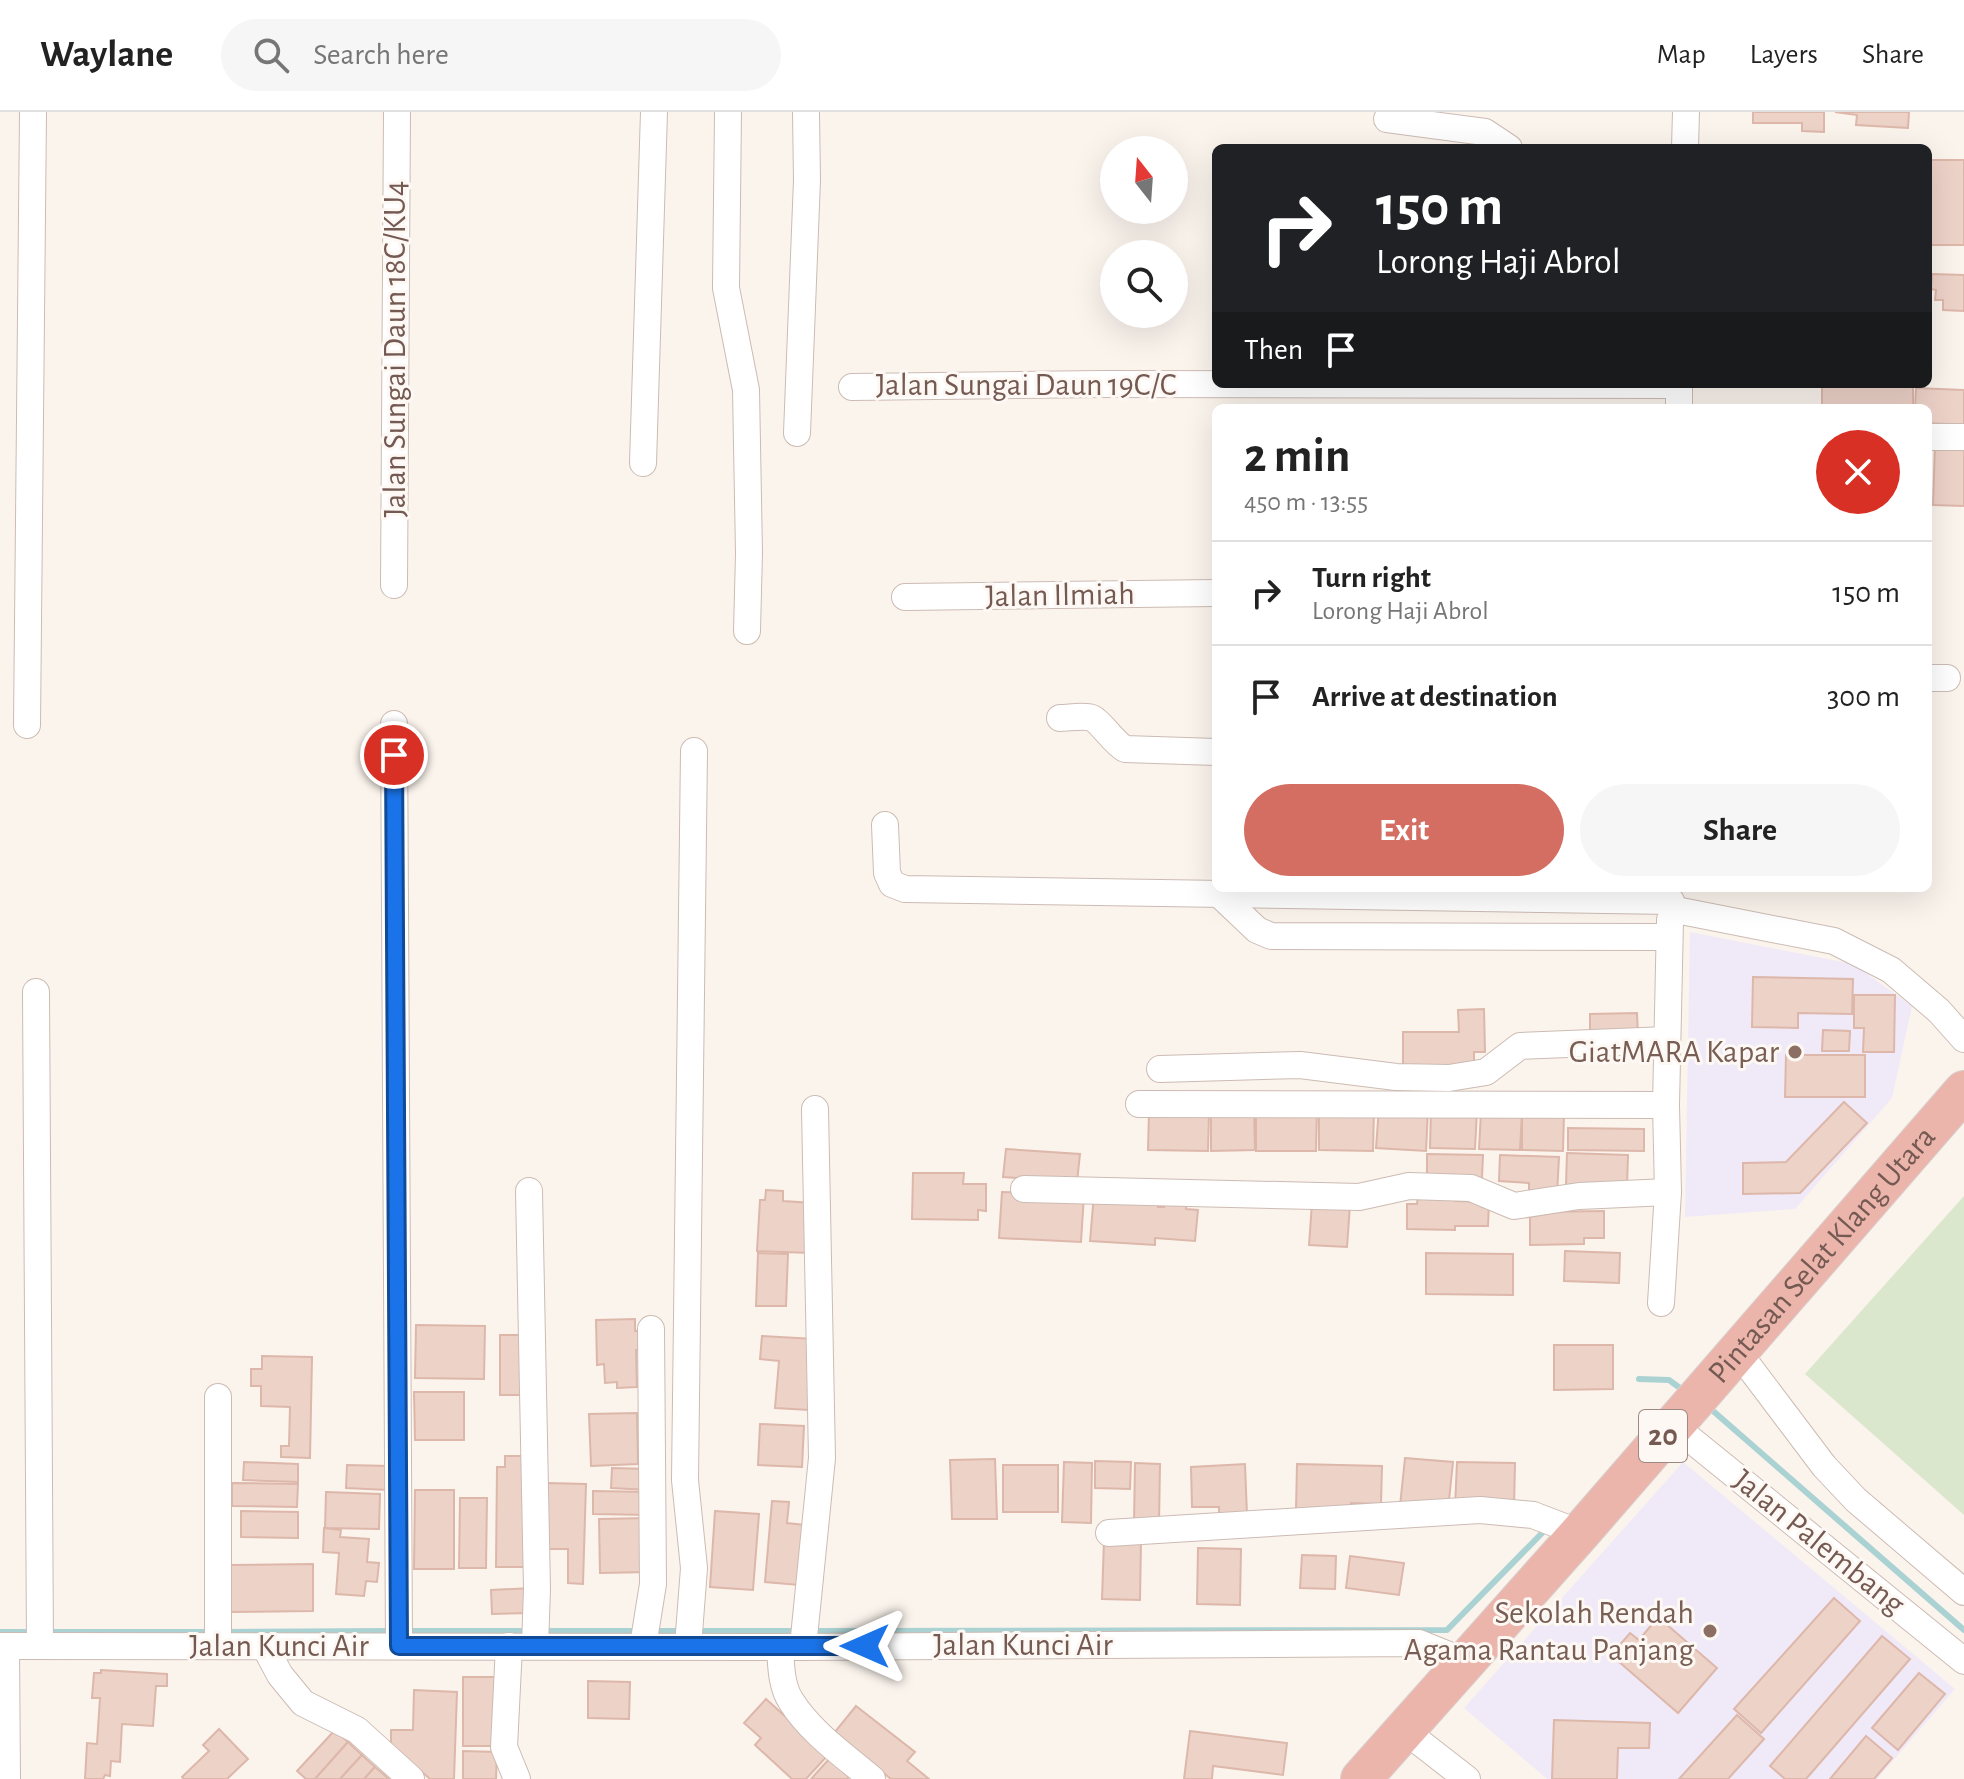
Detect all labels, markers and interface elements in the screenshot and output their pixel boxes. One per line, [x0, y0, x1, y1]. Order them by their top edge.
search box [221, 19, 781, 91]
icon: search [249, 33, 293, 77]
text: Waylane [40, 36, 173, 74]
text: Search here [313, 40, 449, 70]
text: Map [1657, 41, 1706, 69]
text: Layers [1750, 41, 1818, 69]
text: Share [1862, 41, 1924, 69]
north arrow [1100, 136, 1188, 224]
map controls [1100, 136, 1188, 328]
icon: right [1244, 176, 1348, 280]
text: 150 m [1376, 179, 1503, 235]
street label: Jalan Sungai Daun 18C/KU4 [379, 181, 411, 518]
button: search [1100, 240, 1188, 328]
text: Lorong Haji Abrol [1376, 244, 1621, 280]
icon: arrive [1319, 328, 1363, 372]
text: Then [1244, 335, 1303, 365]
street label: Jalan Sungai Daun 19C/C [876, 369, 1176, 401]
button: close [1816, 430, 1900, 514]
text: 2 min [1244, 433, 1351, 481]
text: 450 m · 13:55 [1244, 489, 1368, 515]
text: Turn right [1312, 563, 1431, 593]
icon: right [1244, 571, 1288, 615]
street label: Jalan Ilmiah [985, 578, 1135, 612]
text: 150 m [1832, 578, 1900, 608]
text: Lorong Haji Abrol [1312, 598, 1489, 624]
icon: arrive [1244, 675, 1288, 719]
text: Arrive at destination [1312, 682, 1558, 712]
text: 300 m [1827, 682, 1900, 712]
pin [360, 721, 428, 789]
icon: arrive [372, 733, 416, 777]
button: Exit [1244, 784, 1564, 876]
button: Share [1580, 784, 1900, 876]
place label: GiatMARA Kapar [1569, 1036, 1780, 1068]
marker: GiatMARA Kapar [1786, 1043, 1804, 1061]
street label: Pintasan Selat Klang Utara [1702, 1120, 1942, 1389]
road number: 20 [1639, 1410, 1687, 1462]
street label: Jalan Palembang [1727, 1463, 1911, 1621]
place label: Sekolah Rendah Agama Rantau Panjang [1404, 1597, 1694, 1666]
position arrow [823, 1604, 907, 1688]
marker: Sekolah Rendah Agama Rantau Panjang [1701, 1622, 1719, 1640]
street label: Jalan Kunci Air [933, 1629, 1113, 1661]
street label: Jalan Kunci Air [189, 1630, 369, 1662]

